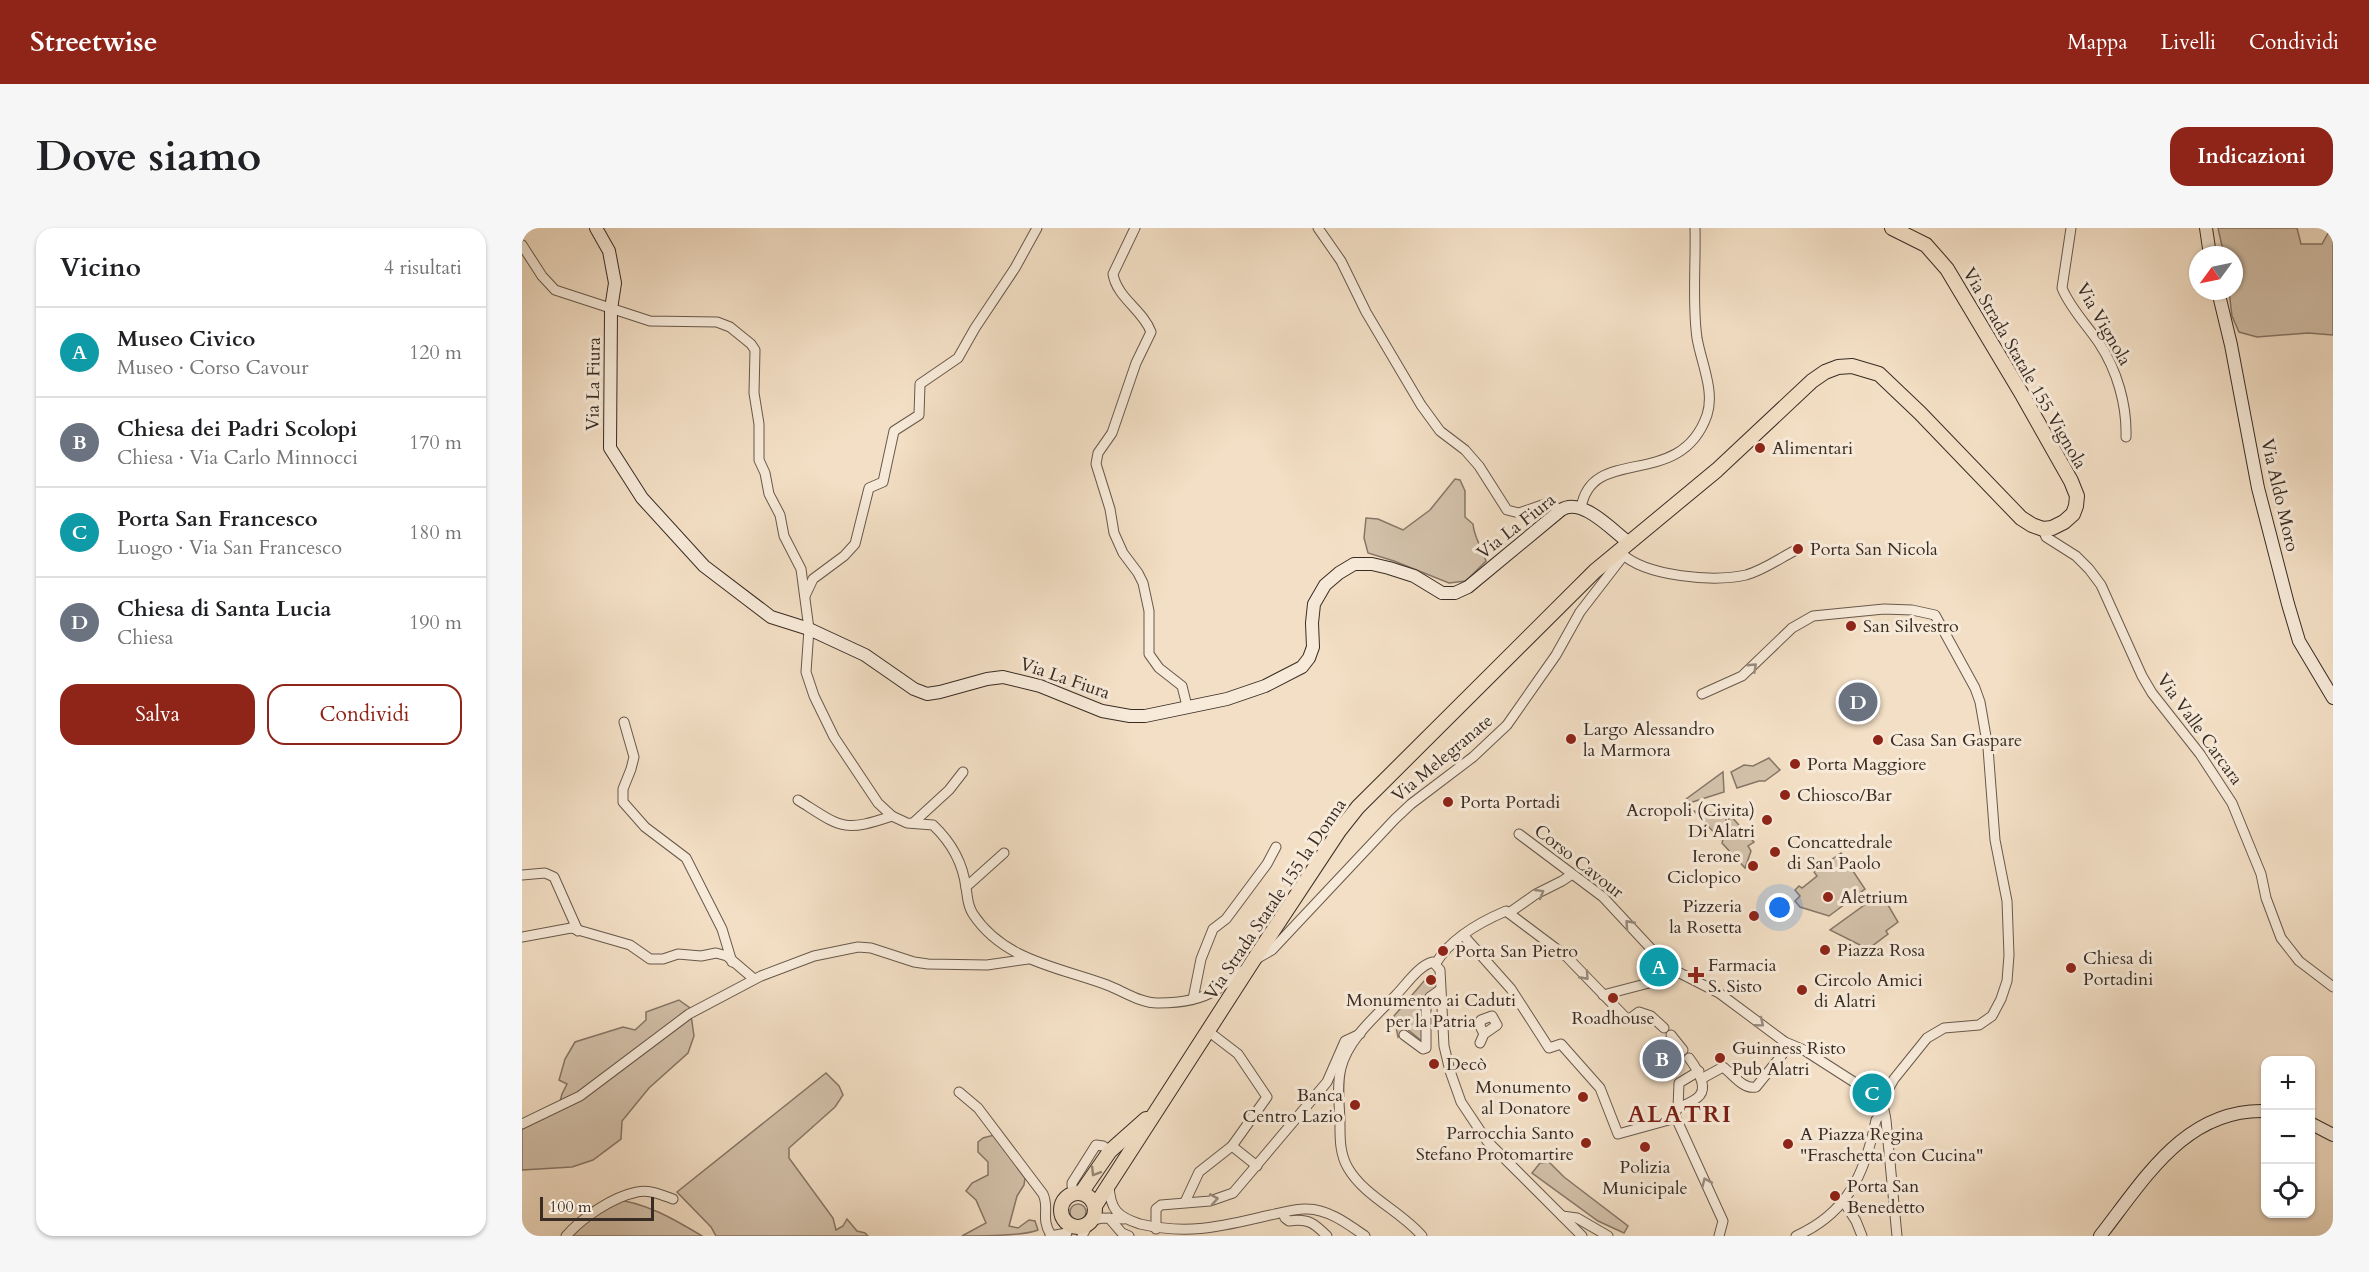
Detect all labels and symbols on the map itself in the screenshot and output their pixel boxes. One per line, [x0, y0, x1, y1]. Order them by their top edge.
north arrow [2189, 246, 2243, 300]
street label: Via Strada Statale 155 Vignola [1957, 263, 2093, 474]
street label: Via Vignola [2070, 278, 2137, 370]
street label: Via La Fiura [580, 337, 607, 431]
place label: Alimentari [1772, 436, 1853, 461]
street label: Via Aldo Moro [2254, 436, 2305, 554]
marker: Alimentari [1753, 441, 1767, 455]
street label: Via La Fiura [1472, 487, 1561, 565]
place label: Porta San Nicola [1810, 537, 1938, 562]
marker: Porta San Nicola [1791, 542, 1805, 556]
place label: San Silvestro [1863, 614, 1959, 639]
marker: San Silvestro [1844, 619, 1858, 633]
street label: Via La Fiura [1016, 651, 1114, 706]
one-way arrow [1746, 663, 1756, 674]
street label: Via Valle Carcara [2151, 668, 2249, 790]
pin: D [1838, 680, 1878, 724]
street label: Via Melegranate [1386, 709, 1498, 808]
place label: Largo Alessandro la Marmora [1583, 717, 1715, 763]
place label: Casa San Gaspare [1890, 728, 2022, 753]
marker: Largo Alessandro la Marmora [1564, 732, 1578, 746]
marker: Casa San Gaspare [1871, 733, 1885, 747]
place label: Porta Maggiore [1807, 752, 1927, 777]
marker: Porta Maggiore [1788, 757, 1802, 771]
place label: Chiosco/Bar [1797, 783, 1892, 808]
marker: Chiosco/Bar [1778, 788, 1792, 802]
place label: Porta Portadi [1460, 790, 1560, 815]
street label: Via Strada Statale 155 la Donna [1199, 793, 1352, 1005]
marker: Porta Portadi [1441, 795, 1455, 809]
place label: Acropoli (Civita) Di Alatri [1626, 798, 1755, 844]
marker: Acropoli (Civita) Di Alatri [1760, 813, 1774, 827]
street label: Corso Cavour [1529, 818, 1629, 905]
place label: Concattedrale di San Paolo [1787, 830, 1893, 876]
place label: Ierone Ciclopico [1667, 844, 1741, 890]
marker: Concattedrale di San Paolo [1768, 845, 1782, 859]
marker: Ierone Ciclopico [1746, 859, 1760, 873]
place label: Aletrium [1840, 885, 1909, 910]
one-way arrow [1534, 889, 1544, 900]
marker: Aletrium [1821, 890, 1835, 904]
your location [1765, 893, 1794, 922]
place label: Pizzeria la Rosetta [1669, 894, 1742, 940]
marker: Pizzeria la Rosetta [1747, 909, 1761, 923]
one-way arrow [1625, 920, 1636, 931]
place label: Piazza Rosa [1837, 938, 1925, 963]
place label: Porta San Pietro [1455, 939, 1578, 964]
marker: Piazza Rosa [1818, 943, 1832, 957]
marker: Porta San Pietro [1436, 944, 1450, 958]
pin: A [1640, 944, 1678, 990]
place label: Chiesa di Portadini [2083, 946, 2153, 992]
place label: Farmacia S. Sisto [1708, 953, 1777, 999]
marker: Chiesa di Portadini [2064, 961, 2078, 975]
marker: Farmacia S. Sisto [1689, 968, 1703, 982]
place label: Circolo Amici di Alatri [1814, 968, 1923, 1014]
one-way arrow [1578, 969, 1589, 979]
marker: Monumento ai Caduti per la Patria [1424, 973, 1438, 987]
marker: Circolo Amici di Alatri [1795, 983, 1809, 997]
place label: Monumento ai Caduti per la Patria [1346, 988, 1516, 1034]
marker: Roadhouse [1606, 991, 1620, 1005]
place label: Roadhouse [1571, 1006, 1655, 1031]
one-way arrow [1753, 1016, 1764, 1027]
pin: B [1642, 1036, 1682, 1082]
place label: Guinness Risto Pub Alatri [1732, 1036, 1846, 1082]
marker: Guinness Risto Pub Alatri [1713, 1051, 1727, 1065]
place label: Decò [1446, 1052, 1487, 1077]
marker: Decò [1427, 1057, 1441, 1071]
pin: C [1852, 1070, 1892, 1116]
place label: Monumento al Donatore [1475, 1075, 1571, 1121]
place label: Banca Centro Lazio [1243, 1083, 1343, 1129]
marker: Monumento al Donatore [1576, 1090, 1590, 1104]
marker: Banca Centro Lazio [1348, 1098, 1362, 1112]
district label: ALATRI [1628, 1098, 1732, 1131]
place label: Parrocchia Santo Stefano Protomartire [1416, 1121, 1574, 1167]
place label: A Piazza Regina "Fraschetta con Cucina" [1800, 1122, 1983, 1168]
marker: Parrocchia Santo Stefano Protomartire [1579, 1136, 1593, 1150]
marker: A Piazza Regina "Fraschetta con Cucina" [1781, 1137, 1795, 1151]
marker: Polizia Municipale [1638, 1140, 1652, 1154]
place label: Polizia Municipale [1602, 1155, 1688, 1201]
one-way arrow [1090, 1166, 1102, 1176]
place label: Porta San Benedetto [1847, 1174, 1925, 1220]
one-way arrow [1701, 1177, 1713, 1188]
marker: Porta San Benedetto [1828, 1189, 1842, 1203]
scale bar [540, 1194, 654, 1222]
one-way arrow [1210, 1194, 1219, 1206]

